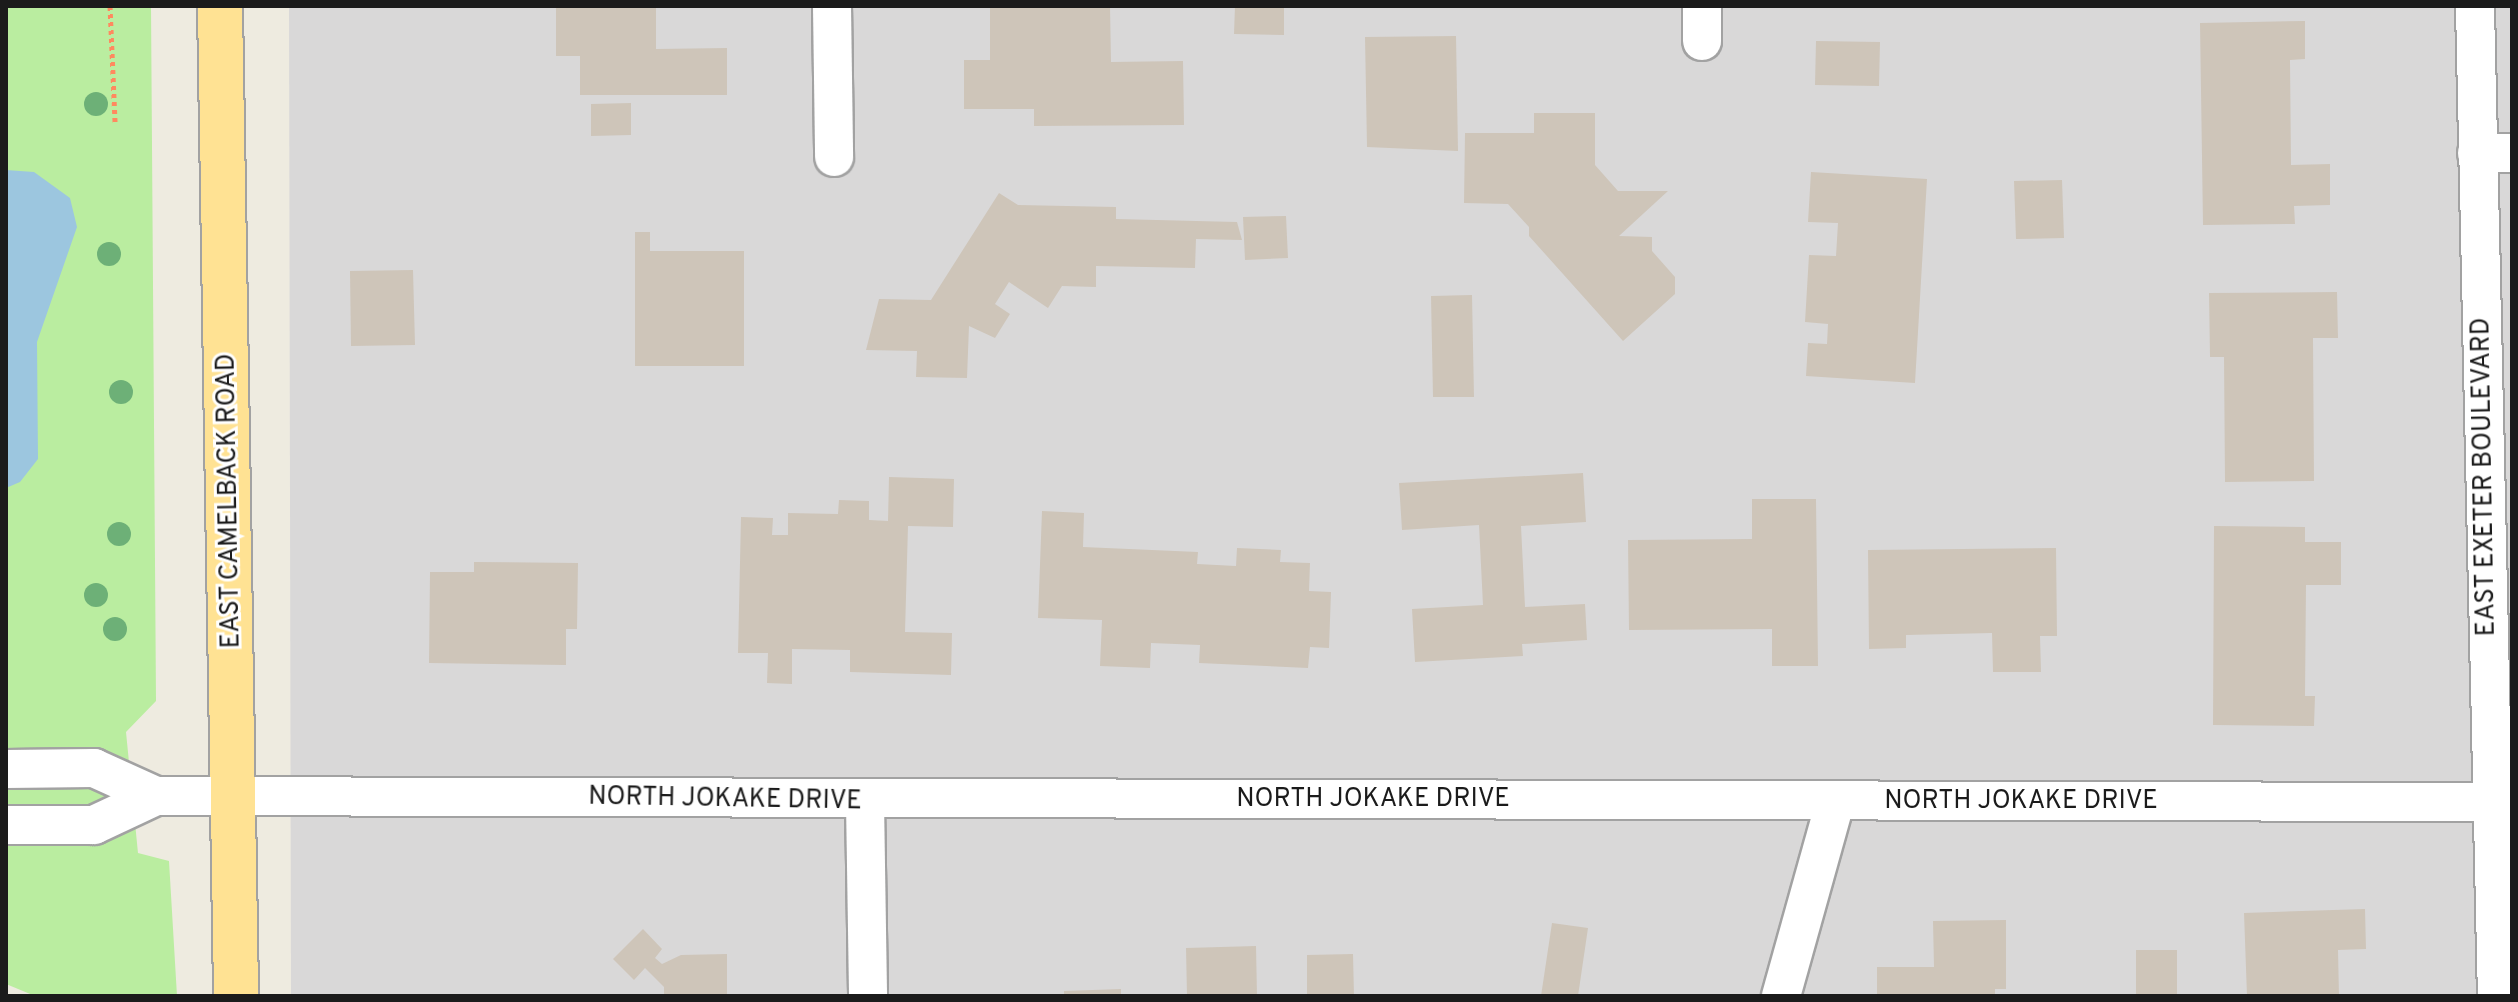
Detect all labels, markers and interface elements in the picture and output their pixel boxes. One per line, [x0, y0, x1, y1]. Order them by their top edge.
street label: EAST EXETER BOULEVARD [2467, 317, 2503, 637]
street label: EAST CAMELBACK ROAD [212, 353, 248, 649]
street label: NORTH JOKAKE DRIVE [588, 782, 862, 818]
street label: NORTH JOKAKE DRIVE [1236, 784, 1510, 816]
street label: NORTH JOKAKE DRIVE [1884, 786, 2158, 818]

